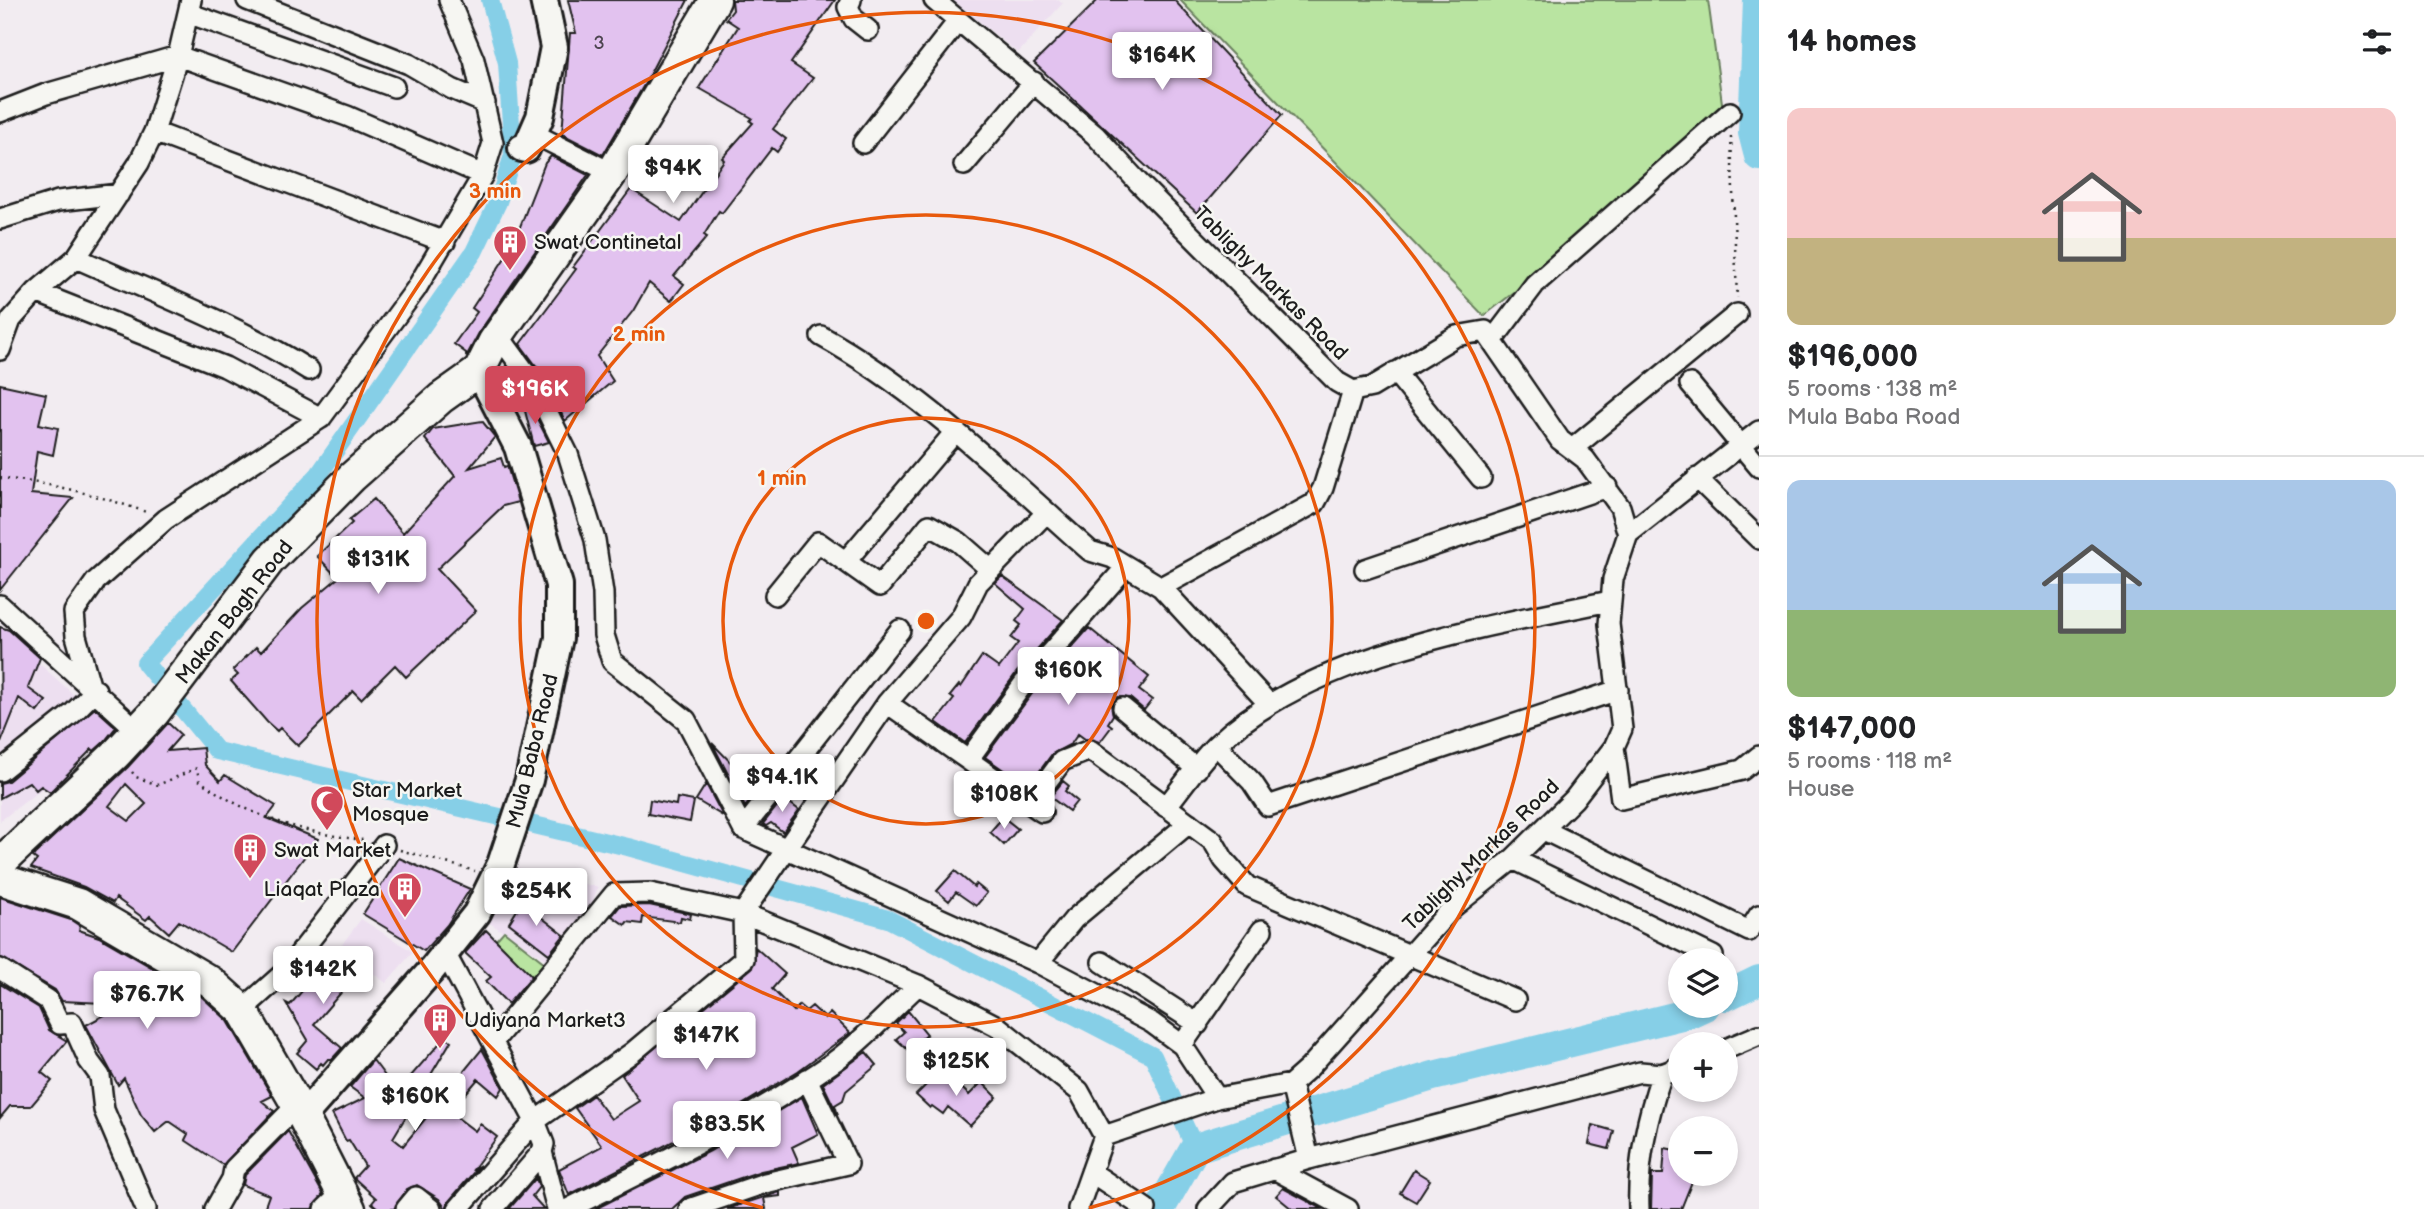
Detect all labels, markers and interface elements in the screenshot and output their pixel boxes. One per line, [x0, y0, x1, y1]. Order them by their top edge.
icon: filters [2358, 23, 2396, 61]
text: 14 homes [1787, 24, 1916, 60]
pin: $164K [1113, 32, 1211, 92]
house number: 3 [593, 33, 605, 54]
text: $164K [1128, 41, 1196, 69]
pin: $94K [632, 146, 714, 205]
text: $94K [644, 154, 702, 182]
icon: home [2029, 154, 2155, 280]
text: 3 min [469, 179, 521, 204]
street label: Tablighy Markas Road [1188, 201, 1353, 366]
building icon: Swat Continetal [491, 223, 529, 272]
place label: Swat Continetal [534, 230, 681, 255]
text: 2 min [612, 322, 666, 347]
text: $196,000 [1787, 339, 1918, 375]
pin: $196K [486, 366, 584, 426]
text: $196K [501, 375, 569, 403]
text: 5 rooms · 138 m² [1787, 375, 1957, 403]
text: Mula Baba Road [1787, 403, 1960, 431]
text: 1 min [757, 466, 807, 491]
icon: home [2029, 526, 2155, 652]
street label: Makan Bagh Road [170, 535, 298, 689]
pin: $131K [329, 536, 427, 596]
text: $131K [346, 545, 410, 573]
centre of rings [914, 609, 938, 633]
pin: $160K [1019, 648, 1117, 707]
text: $160K [1034, 656, 1102, 684]
street label: Mula Baba Road [501, 671, 564, 831]
text: $147,000 [1787, 711, 1916, 747]
text: 5 rooms · 118 m² [1787, 747, 1952, 775]
pin: $94.1K [725, 754, 839, 814]
text: $94.1K [746, 763, 818, 791]
pin: $108K [955, 772, 1053, 831]
street label: Tablighy Markas Road [1398, 774, 1565, 936]
text: House [1787, 775, 1854, 803]
place label: Star Market Mosque [352, 778, 463, 827]
text: $108K [970, 780, 1038, 808]
mosque icon: Star Market Mosque [308, 783, 346, 832]
building icon: Swat Market [231, 831, 269, 880]
place label: Swat Market [274, 838, 392, 863]
pin: $254K [487, 869, 585, 928]
building icon: Liaqat Plaza [386, 870, 424, 919]
place label: Liaqat Plaza [264, 877, 380, 902]
text: $254K [500, 877, 572, 905]
pin: $142K [274, 946, 372, 1006]
map controls [1668, 948, 1738, 1186]
button: layers [1668, 948, 1738, 1018]
text: $142K [289, 955, 357, 983]
pin: $76.7K [90, 972, 204, 1031]
text: $76.7K [109, 980, 185, 1008]
building icon: Udiyana Market3 [421, 1001, 459, 1050]
place label: Udiyana Market3 [464, 1008, 626, 1033]
pin: $147K [657, 1012, 755, 1072]
text: $147K [673, 1021, 739, 1049]
button: + [1668, 1032, 1738, 1102]
pin: $125K [907, 1038, 1005, 1098]
text: $125K [922, 1047, 990, 1075]
pin: $160K [366, 1074, 464, 1133]
text: $160K [381, 1082, 449, 1110]
pin: $83.5K [670, 1102, 784, 1161]
text: $83.5K [689, 1110, 765, 1138]
button: − [1668, 1116, 1738, 1186]

